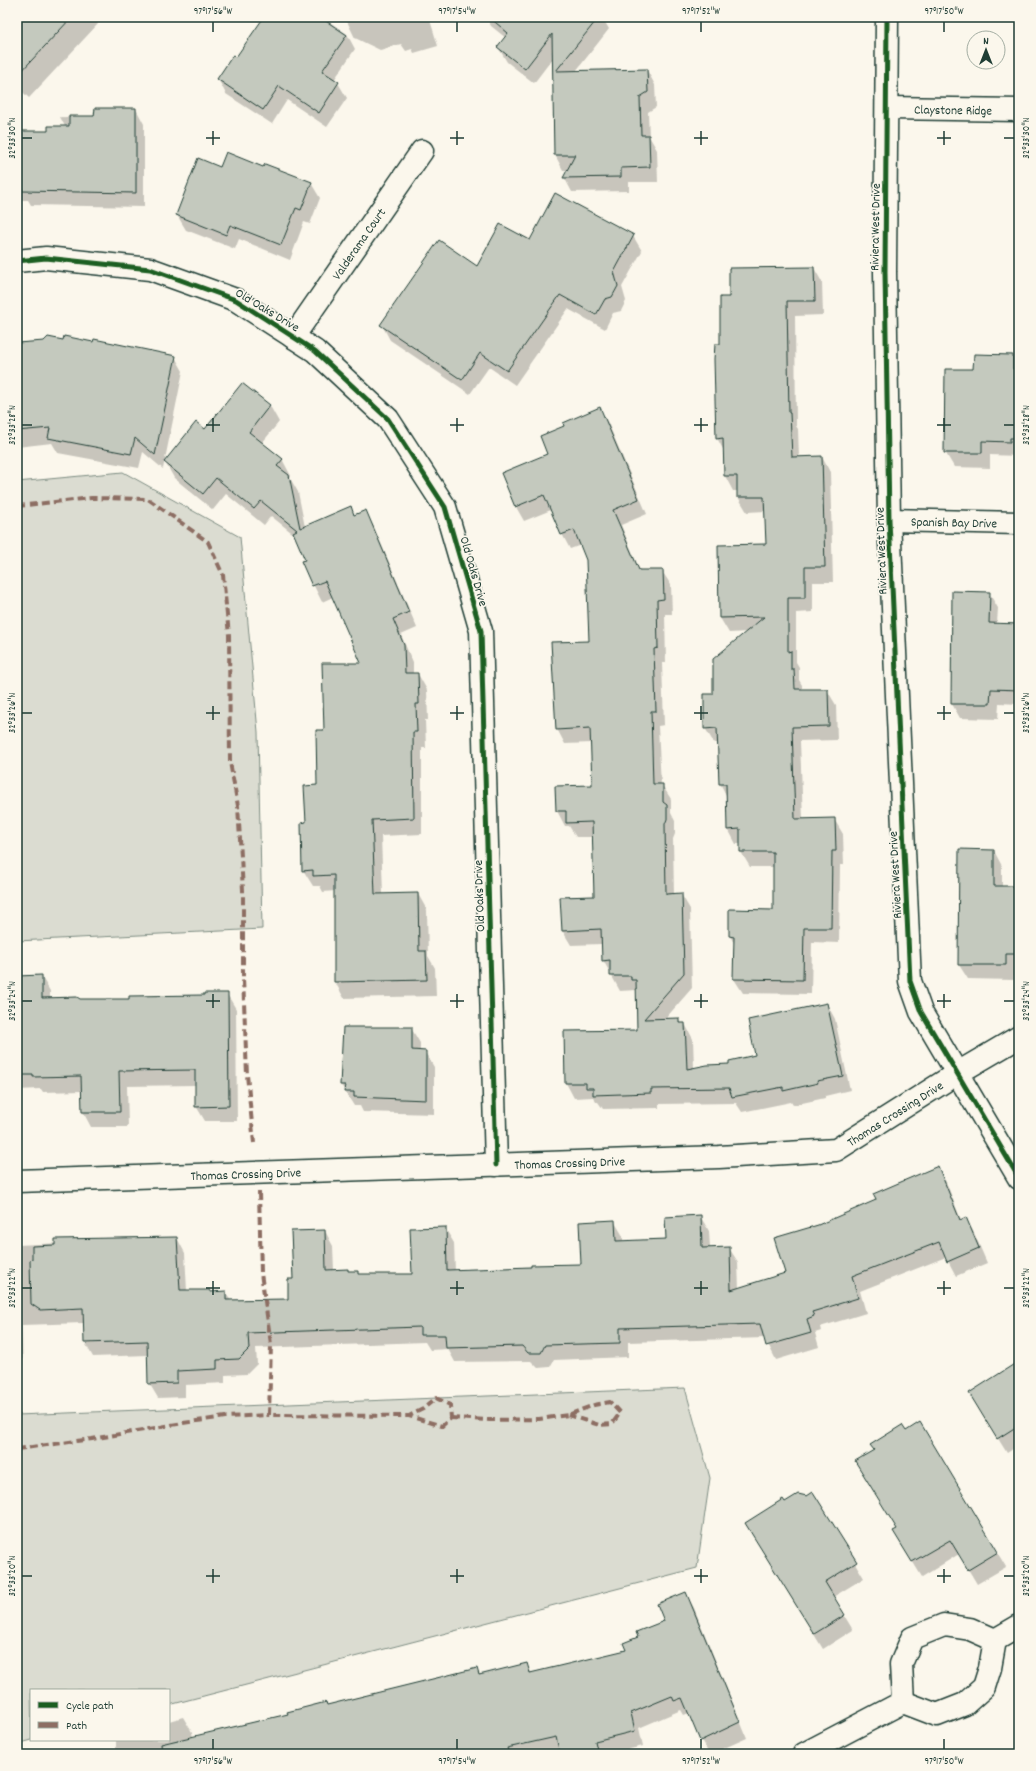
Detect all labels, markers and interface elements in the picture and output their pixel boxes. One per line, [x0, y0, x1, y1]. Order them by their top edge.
text: 97°17'56"W [194, 5, 232, 19]
text: 97°17'54"W [438, 5, 476, 19]
text: 97°17'52"W [682, 5, 720, 19]
text: 97°17'50"W [925, 5, 964, 19]
north arrow [966, 30, 1006, 70]
text: N [983, 34, 989, 50]
street label: Claystone Ridge [914, 101, 992, 122]
text: 32°33'30"N [6, 117, 20, 159]
text: 32°33'30"N [1020, 117, 1034, 159]
street label: Riviera West Drive [866, 183, 887, 271]
street label: Valderama Court [328, 205, 392, 285]
street label: Old Oaks Drive [231, 284, 303, 338]
text: 32°33'28"N [6, 405, 20, 445]
text: 32°33'28"N [1020, 405, 1034, 445]
street label: Riviera West Drive [871, 507, 894, 595]
street label: Spanish Bay Drive [911, 514, 998, 534]
street label: Old Oaks Drive [454, 534, 492, 609]
text: 32°33'26"N [6, 693, 20, 733]
text: 32°33'26"N [1020, 693, 1034, 733]
street label: Riviera West Drive [885, 830, 908, 919]
street label: Old Oaks Drive [470, 859, 491, 932]
text: 32°33'24"N [6, 981, 20, 1021]
text: 32°33'24"N [1020, 981, 1034, 1021]
street label: Thomas Crossing Drive [844, 1077, 948, 1153]
street label: Thomas Crossing Drive [514, 1153, 626, 1176]
street label: Thomas Crossing Drive [190, 1164, 302, 1187]
text: 32°33'22"N [6, 1268, 20, 1308]
text: 32°33'22"N [1020, 1268, 1034, 1308]
text: 32°33'20"N [6, 1555, 20, 1597]
text: 32°33'20"N [1020, 1555, 1034, 1597]
legend [30, 1689, 170, 1741]
text: Cycle path [66, 1698, 114, 1715]
text: Path [66, 1718, 87, 1735]
text: 97°17'56"W [194, 1755, 232, 1769]
text: 97°17'54"W [438, 1755, 476, 1769]
text: 97°17'52"W [682, 1755, 720, 1769]
text: 97°17'50"W [925, 1755, 964, 1769]

